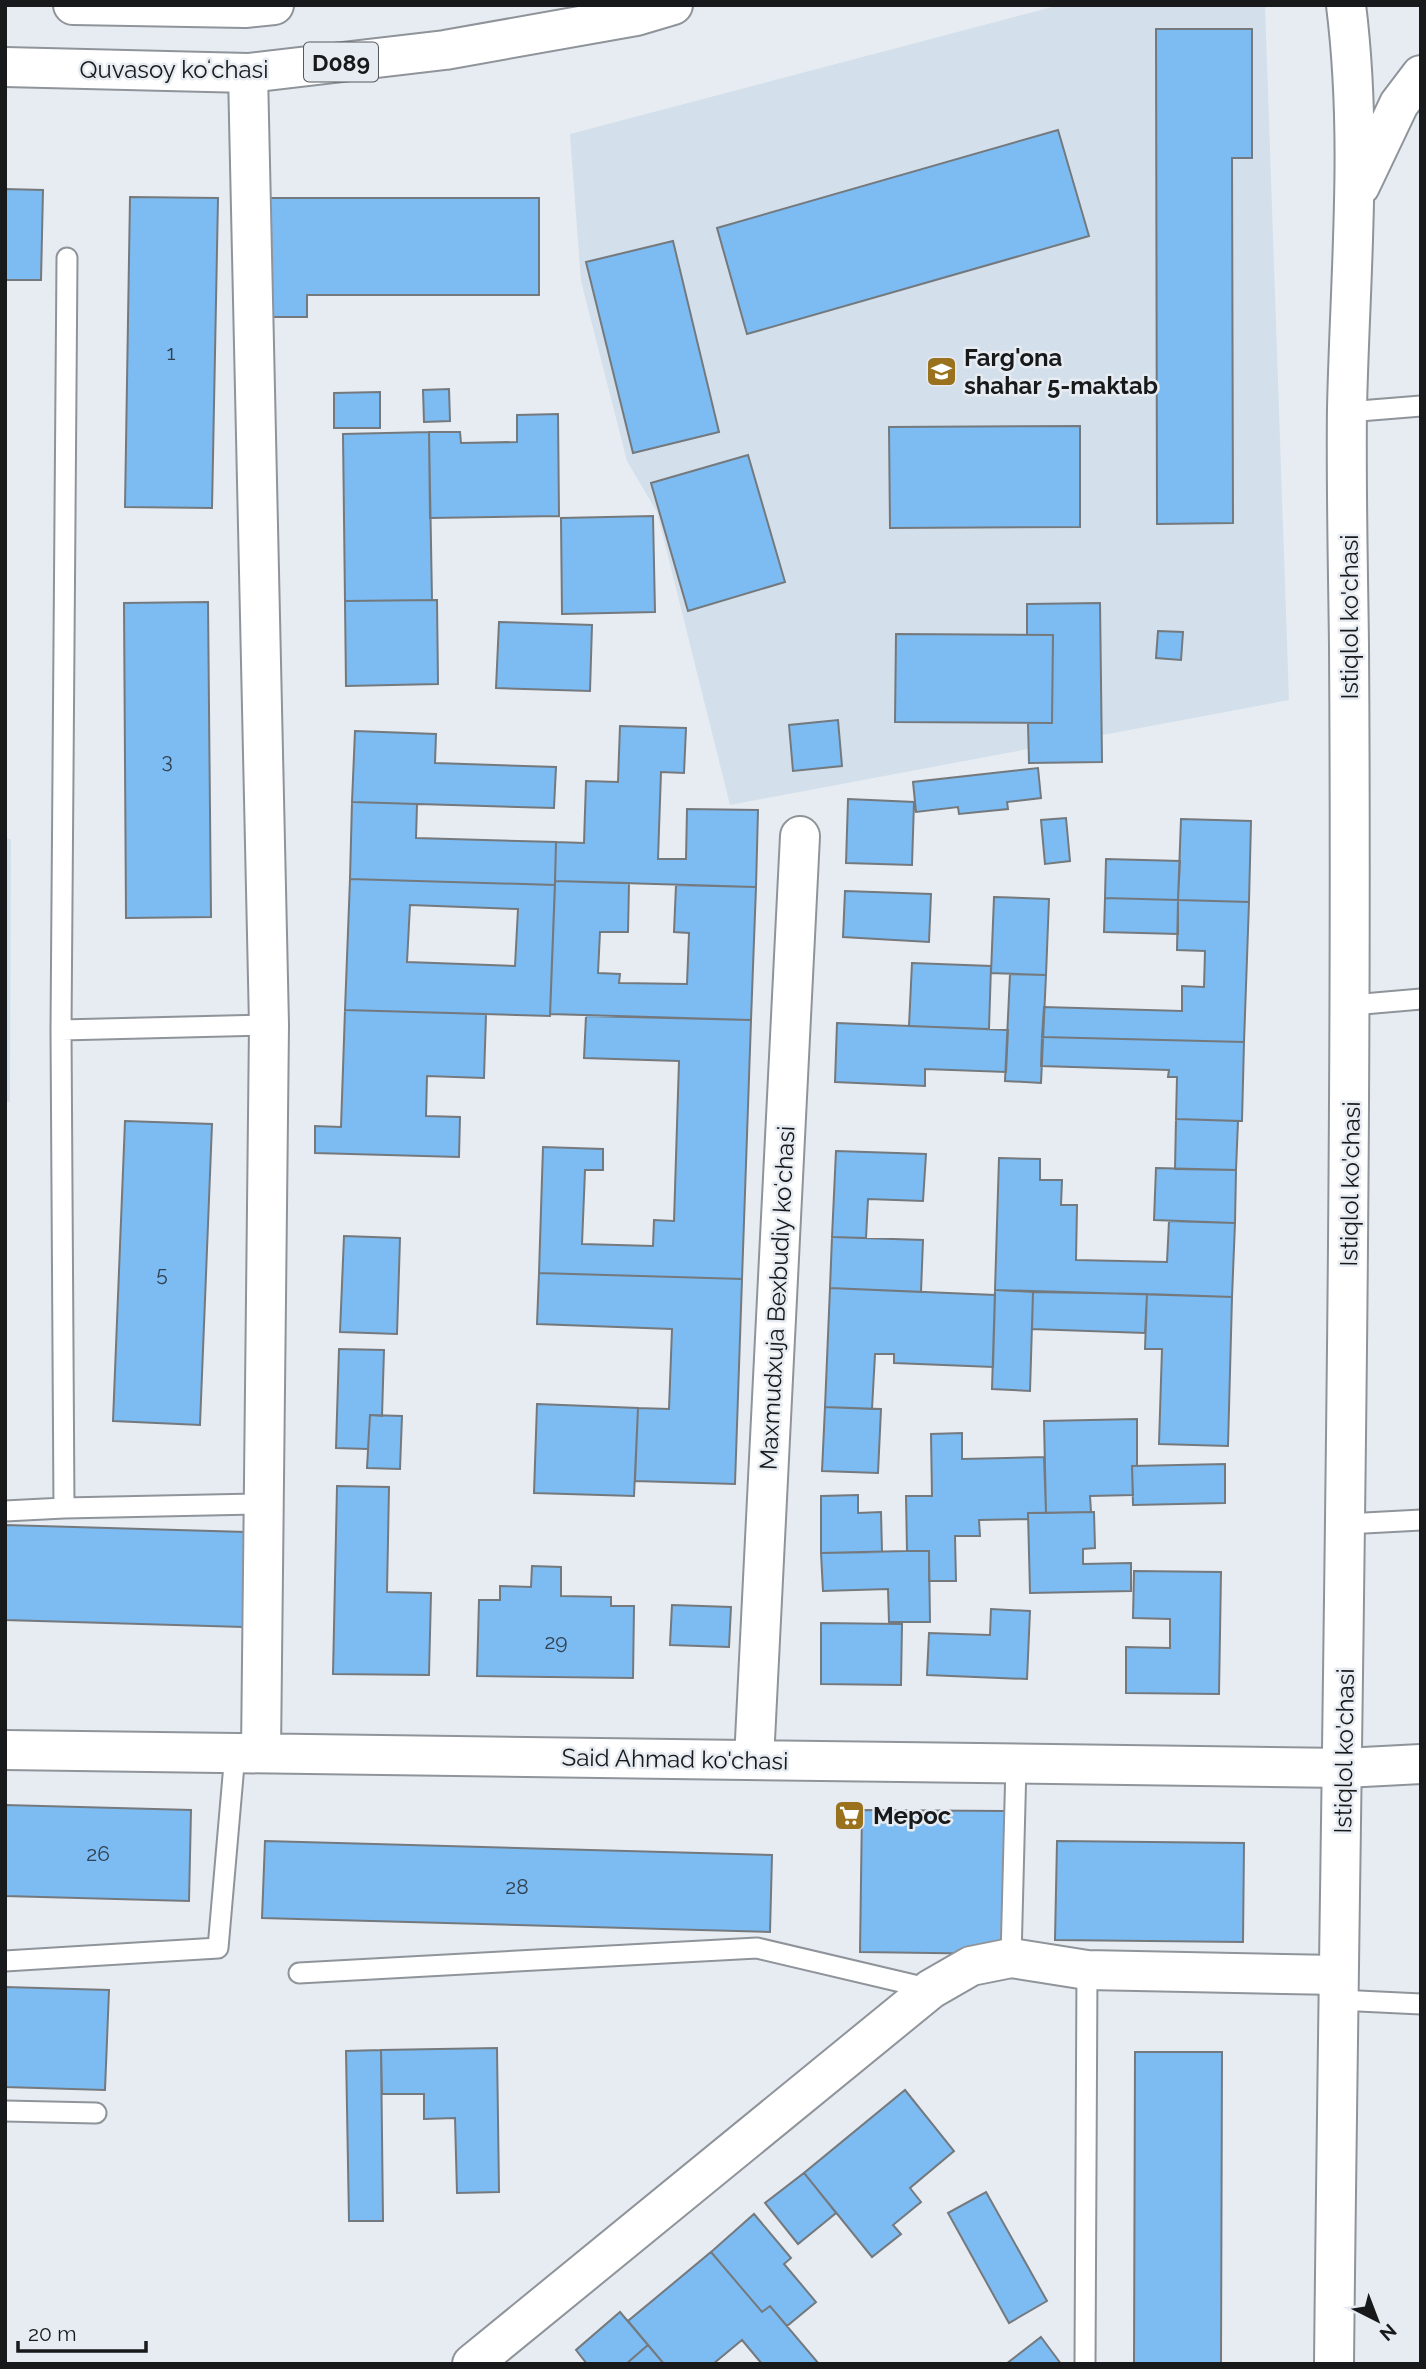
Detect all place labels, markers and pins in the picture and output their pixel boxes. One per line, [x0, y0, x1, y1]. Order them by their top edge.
place label: Farg'ona shahar 5-maktab [964, 343, 1158, 400]
school or university icon: Farg'ona shahar 5-maktab [924, 354, 958, 388]
supermarket icon: Мерос [833, 1798, 867, 1832]
place label: Мерос [873, 1801, 952, 1830]

